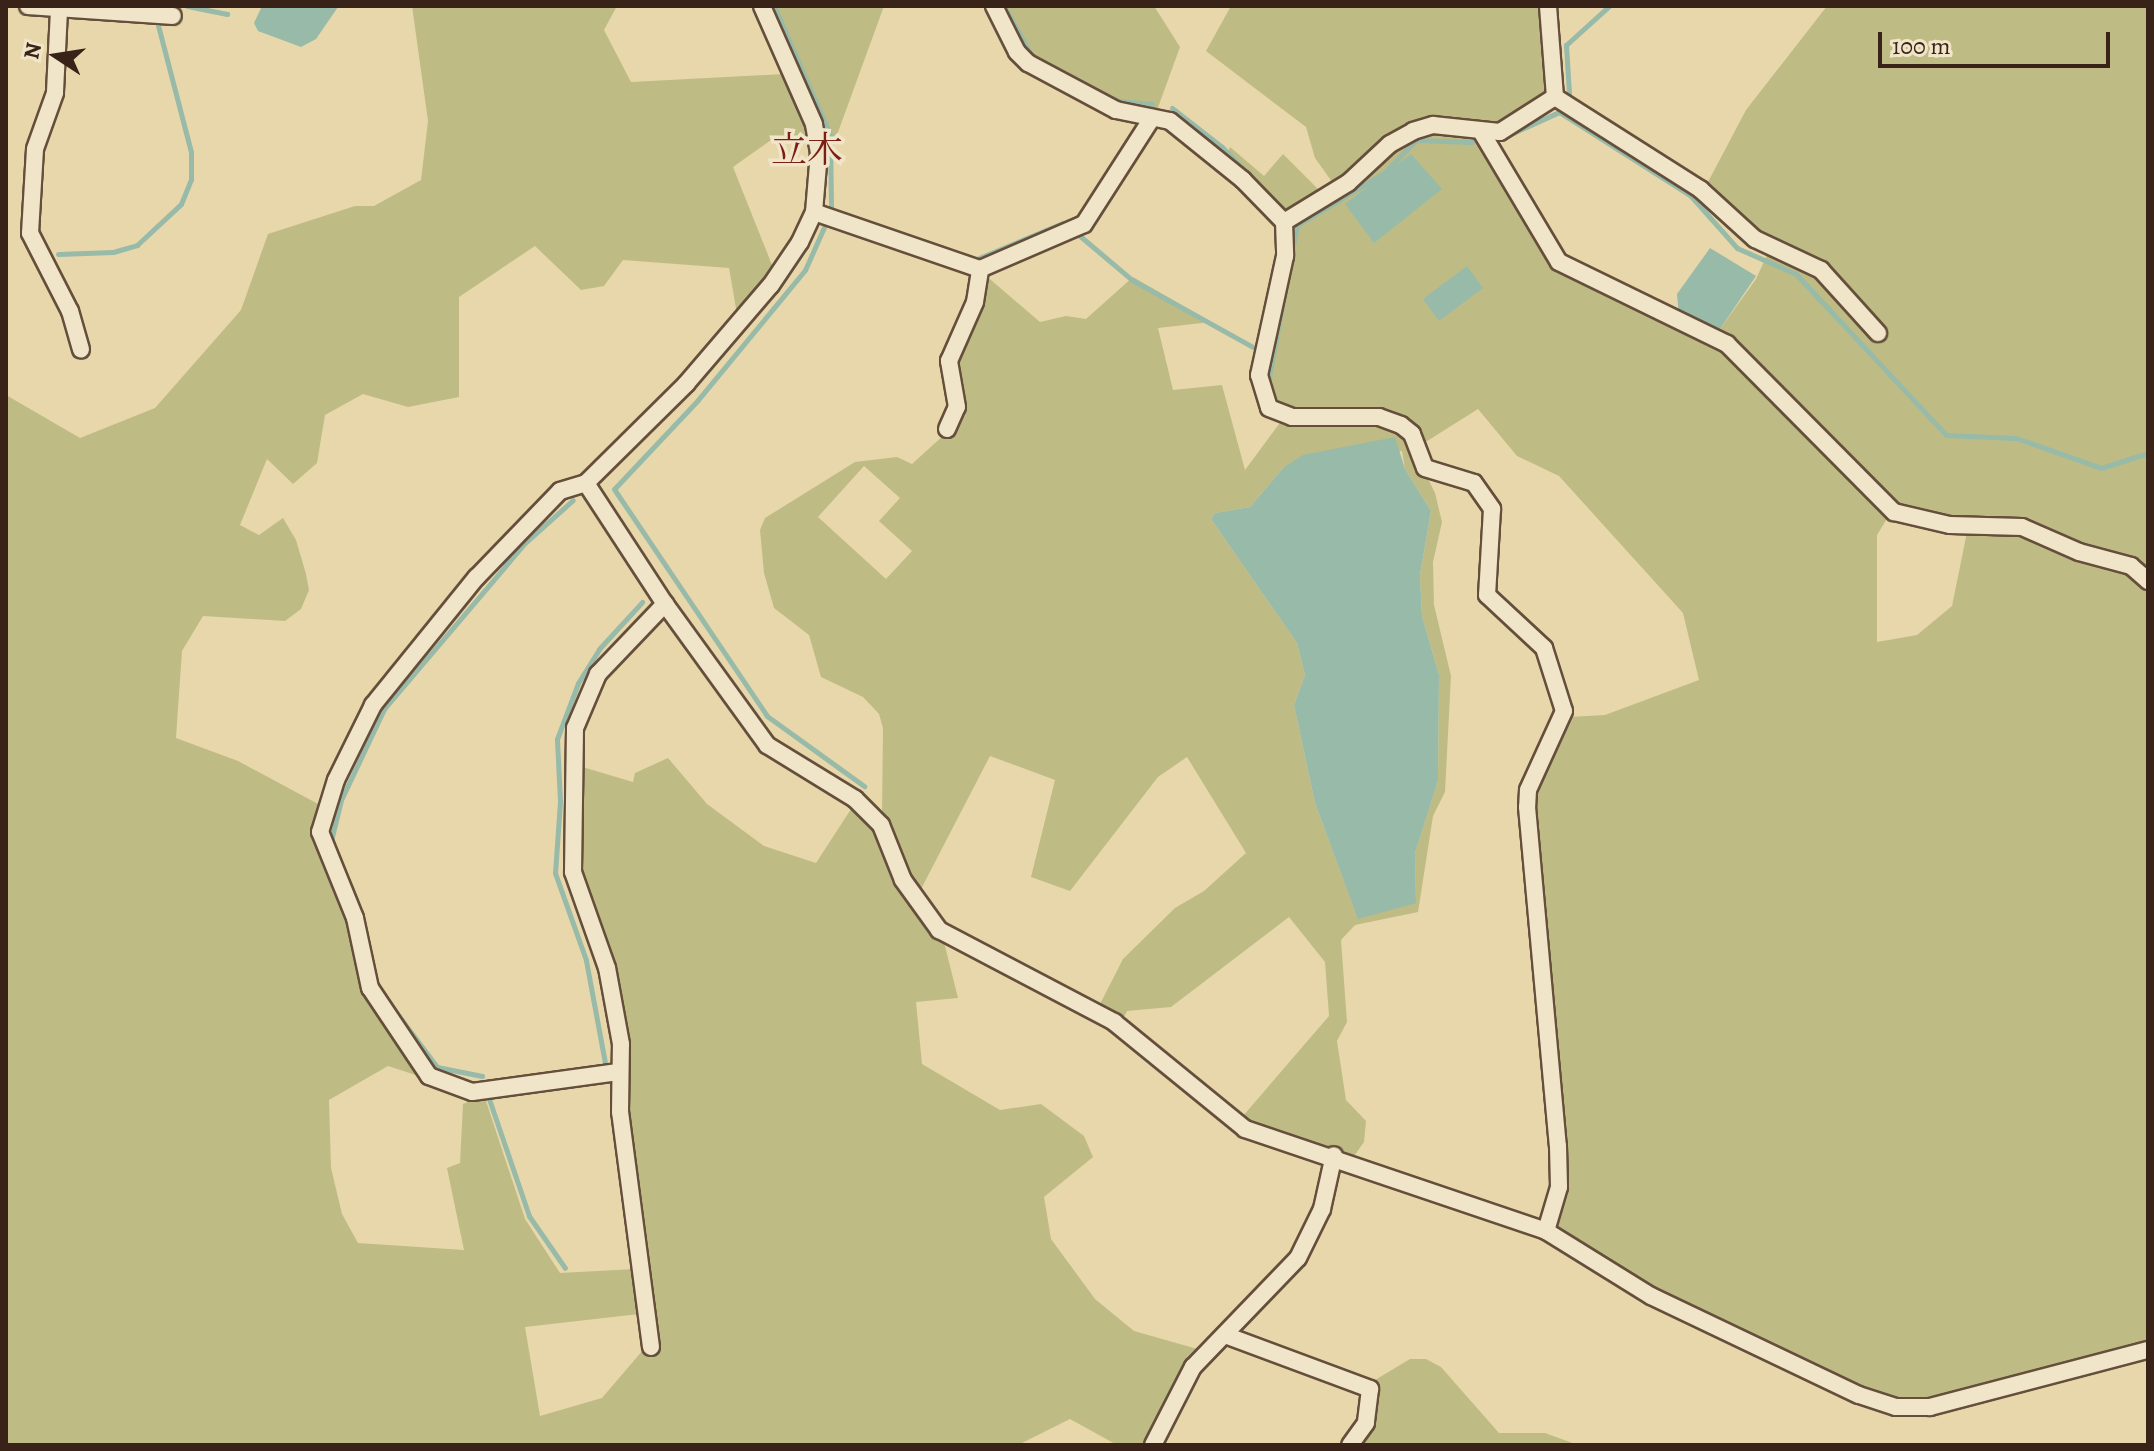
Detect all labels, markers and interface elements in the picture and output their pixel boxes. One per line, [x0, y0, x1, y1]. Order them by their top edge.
north arrow [16, 16, 96, 96]
scale bar [1882, 16, 2114, 66]
text: 100 m [1892, 30, 1951, 62]
text: N [16, 40, 49, 62]
district label: 立木 [771, 128, 843, 172]

